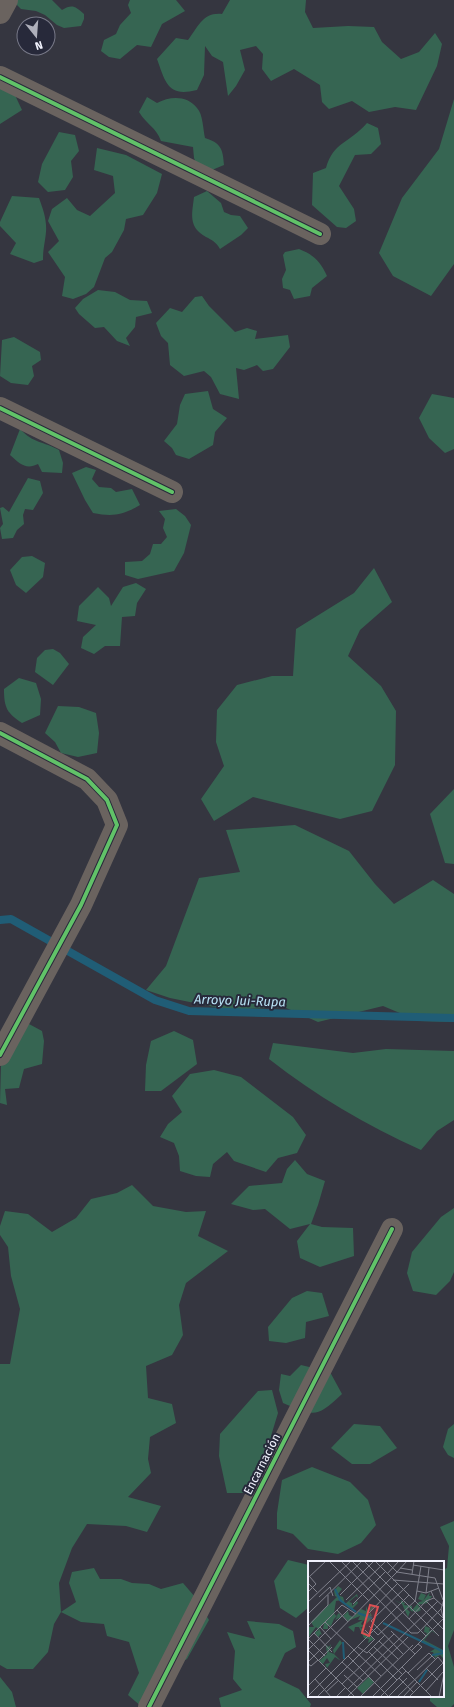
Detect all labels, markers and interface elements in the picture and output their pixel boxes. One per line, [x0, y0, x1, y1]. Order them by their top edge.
north arrow [16, 16, 56, 56]
text: N [33, 38, 44, 52]
water label: Arroyo Jui-Rupa [193, 991, 286, 1010]
street label: Encarnación [241, 1431, 283, 1497]
inset map [308, 1561, 444, 1697]

